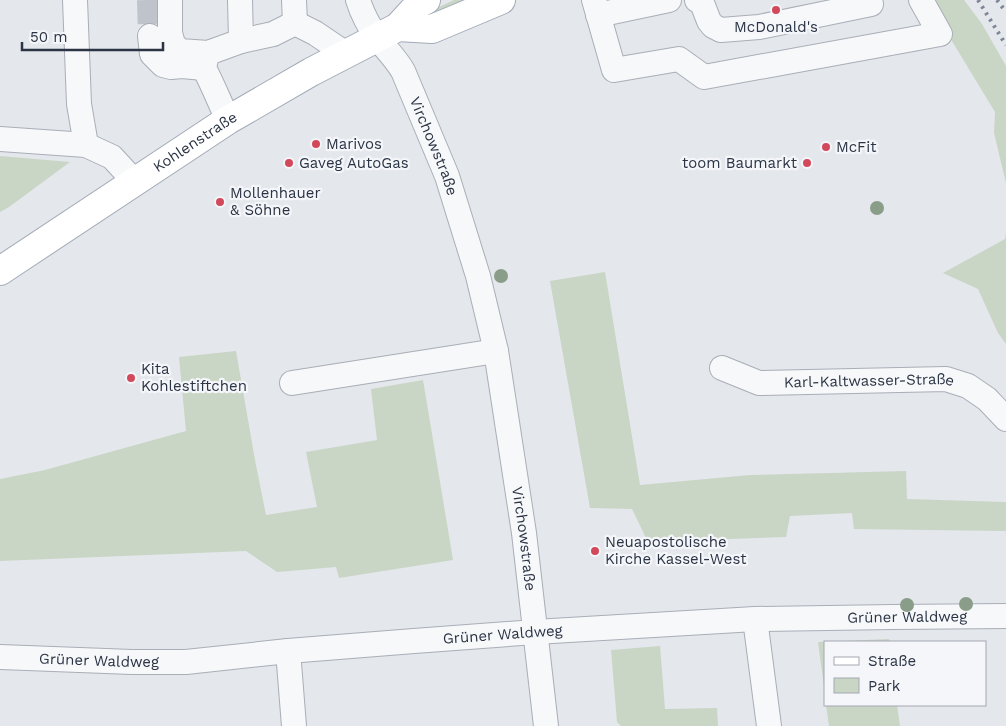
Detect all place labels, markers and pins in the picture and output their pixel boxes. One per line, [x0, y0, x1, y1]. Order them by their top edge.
marker: McDonald's [770, 4, 782, 16]
place label: McDonald's [734, 18, 818, 36]
place label: Marivos [326, 135, 382, 153]
marker: Marivos [310, 138, 322, 150]
place label: McFit [836, 138, 877, 156]
marker: McFit [820, 141, 832, 153]
place label: Gaveg AutoGas [299, 154, 409, 172]
place label: toom Baumarkt [682, 154, 798, 172]
marker: Gaveg AutoGas [283, 157, 295, 169]
marker: toom Baumarkt [801, 157, 813, 169]
place label: Mollenhauer & Söhne [230, 184, 321, 219]
marker: Mollenhauer & Söhne [214, 196, 226, 208]
place label: Kita Kohlestiftchen [141, 360, 247, 395]
marker: Kita Kohlestiftchen [125, 372, 137, 384]
place label: Neuapostolische Kirche Kassel-West [605, 533, 747, 568]
marker: Neuapostolische Kirche Kassel-West [589, 545, 601, 557]

